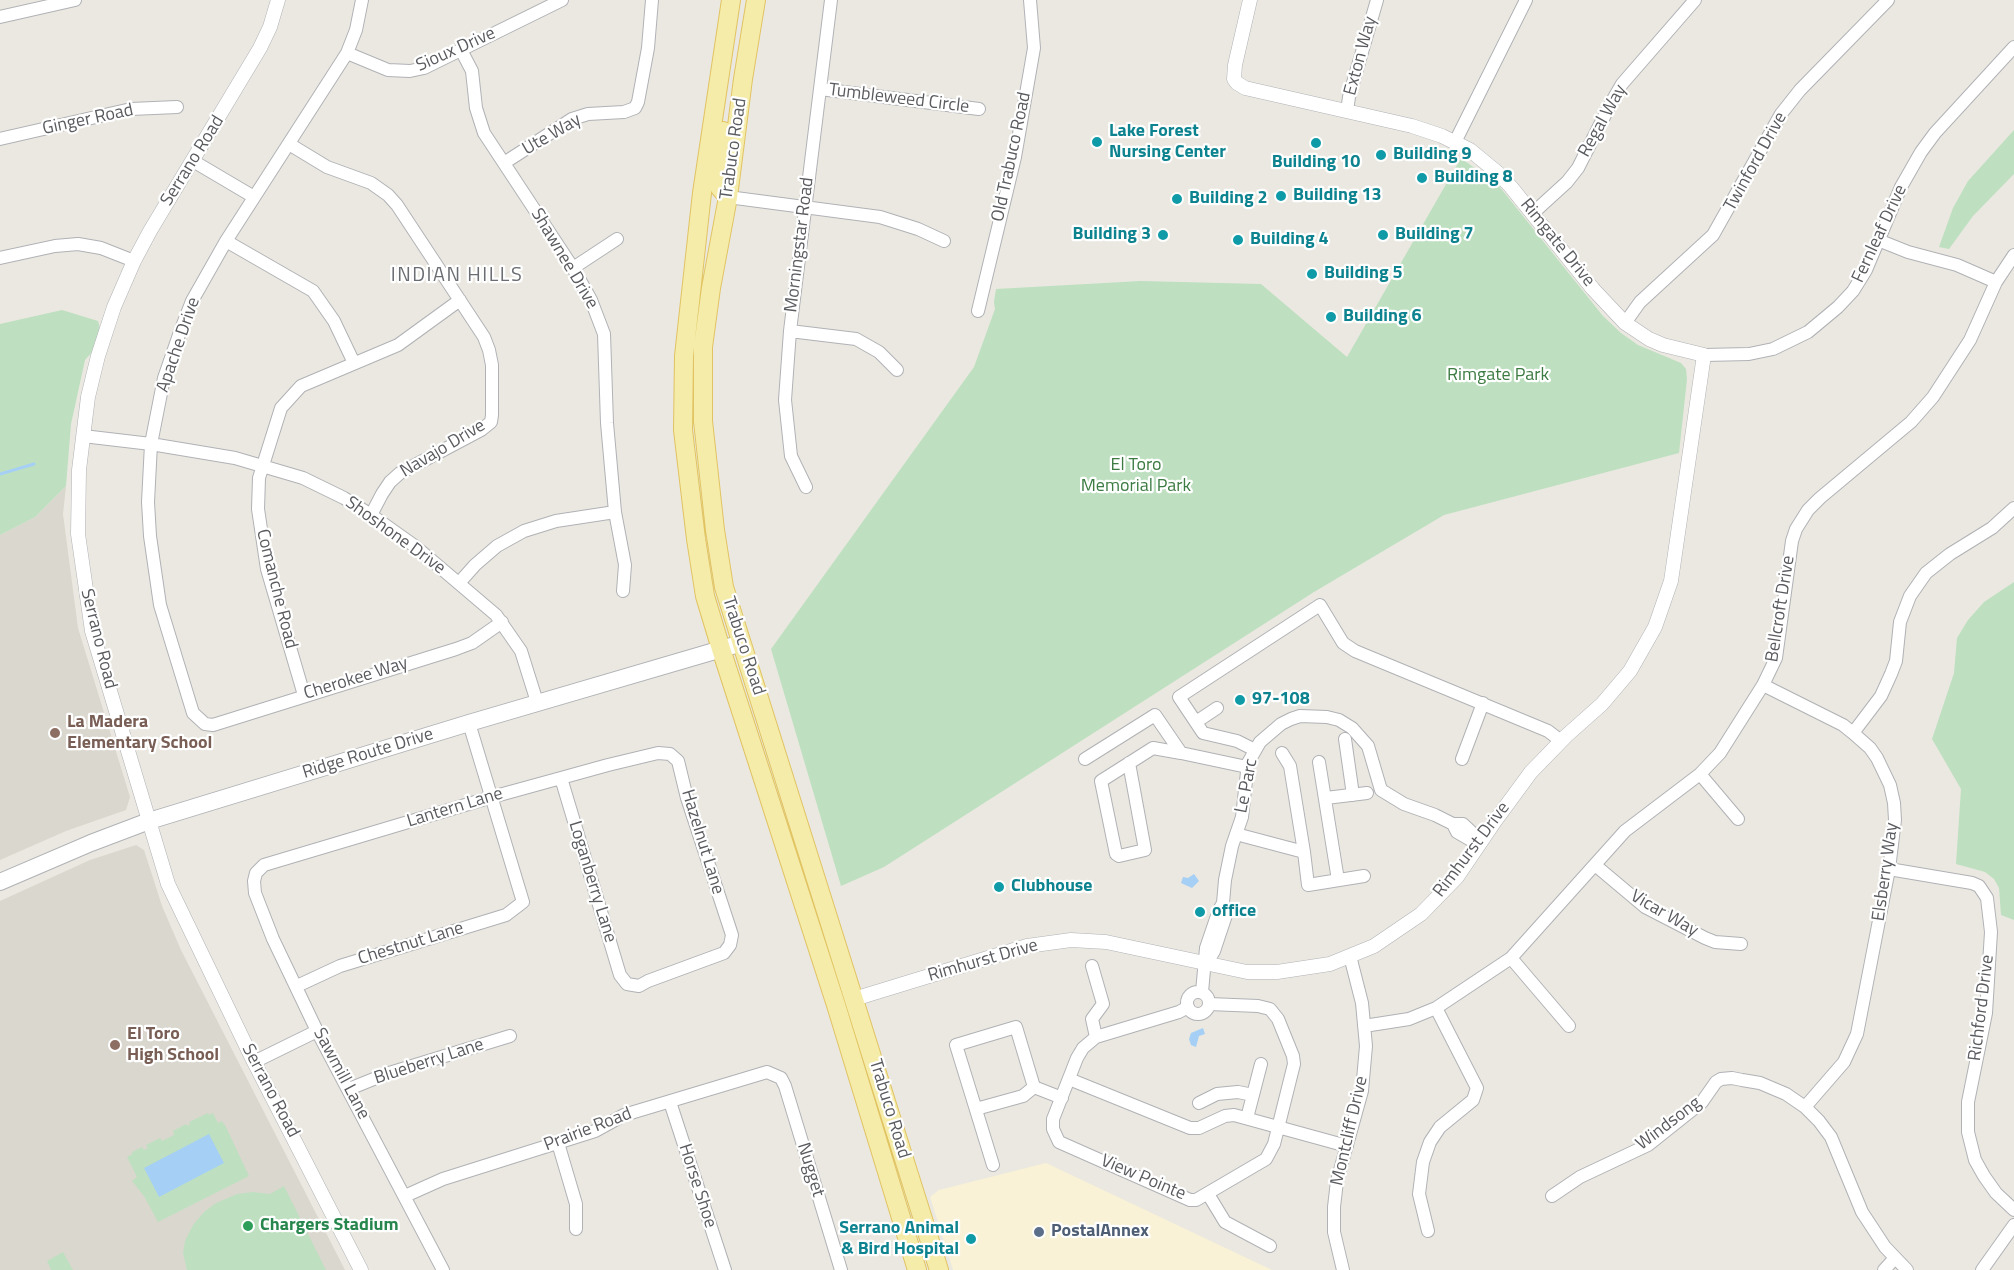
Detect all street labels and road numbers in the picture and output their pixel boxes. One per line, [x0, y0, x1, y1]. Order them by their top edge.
street label: Exton Way [1340, 14, 1382, 98]
street label: Sioux Drive [413, 23, 499, 77]
street label: Tumbleweed Circle [828, 80, 970, 118]
street label: Regal Way [1574, 81, 1632, 161]
street label: Old Trabuco Road [988, 90, 1036, 224]
street label: Trabuco Road [716, 97, 752, 201]
street label: Ginger Road [41, 100, 135, 140]
street label: Twinford Drive [1720, 109, 1792, 215]
street label: Ute Way [519, 110, 585, 160]
street label: Serrano Road [157, 112, 229, 210]
street label: Morningstar Road [781, 176, 819, 314]
street label: Fernleaf Drive [1848, 182, 1912, 286]
street label: Rimgate Drive [1515, 195, 1599, 291]
street label: Shawnee Drive [526, 205, 602, 313]
street label: Apache Drive [153, 295, 205, 395]
street label: Navajo Drive [397, 415, 489, 483]
street label: Shoshone Drive [341, 492, 449, 580]
street label: Comanche Road [251, 527, 301, 651]
street label: Bellcroft Drive [1762, 554, 1800, 664]
street label: Serrano Road [75, 587, 121, 691]
street label: Trabuco Road [717, 594, 769, 698]
street label: Cherokee Way [301, 653, 411, 705]
street label: Ridge Route Drive [300, 724, 436, 784]
street label: Le Parc [1231, 757, 1263, 815]
street label: Lantern Lane [405, 783, 505, 833]
street label: Hazelnut Lane [676, 787, 728, 897]
street label: Rimhurst Drive [1429, 798, 1515, 902]
street label: Loganberry Lane [563, 819, 621, 945]
street label: Elsberry Way [1868, 821, 1904, 923]
street label: Vicar Way [1626, 886, 1702, 942]
street label: Chestnut Lane [356, 918, 466, 970]
street label: Rimhurst Drive [925, 935, 1041, 987]
street label: Richford Drive [1965, 954, 1999, 1062]
street label: Sawmill Lane [308, 1025, 374, 1123]
street label: Blueberry Lane [371, 1034, 487, 1090]
street label: Serrano Road [236, 1041, 304, 1141]
street label: Trabuco Road [864, 1057, 914, 1161]
street label: Montcliff Drive [1327, 1074, 1373, 1188]
street label: Windsong [1632, 1093, 1706, 1155]
street label: Prairie Road [541, 1103, 635, 1157]
street label: Nugget [792, 1140, 828, 1200]
street label: Horse Shoe [673, 1141, 721, 1231]
street label: View Pointe [1097, 1150, 1189, 1206]

